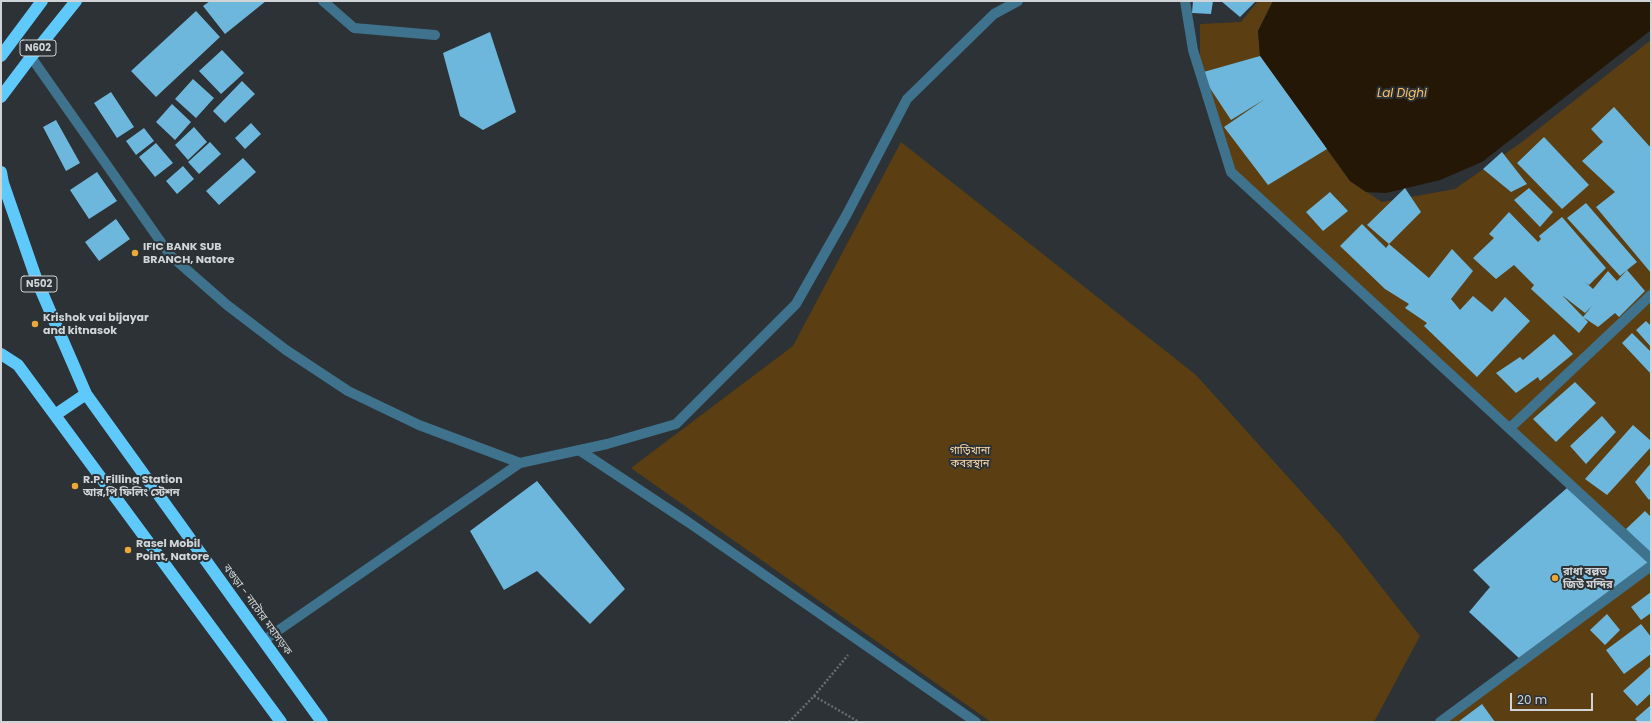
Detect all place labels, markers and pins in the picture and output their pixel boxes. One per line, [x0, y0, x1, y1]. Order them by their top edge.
place label: IFIC BANK SUB BRANCH, Natore [143, 240, 234, 266]
marker: IFIC BANK SUB BRANCH, Natore [130, 248, 140, 258]
place label: Krishok vai bijayar and kitnasok [43, 311, 149, 337]
marker: Krishok vai bijayar and kitnasok [30, 319, 40, 329]
place label: R.P. Filling Station আর,পি ফিলিং স্টেশন [83, 473, 183, 499]
marker: R.P. Filling Station আর,পি ফিলিং স্টেশন [70, 481, 80, 491]
place label: Rasel Mobil Point, Natore [136, 537, 209, 563]
marker: Rasel Mobil Point, Natore [123, 545, 133, 555]
place label: রাধা বল্লভ জিউ মন্দির [1563, 565, 1613, 591]
marker: রাধা বল্লভ জিউ মন্দির [1550, 573, 1560, 583]

